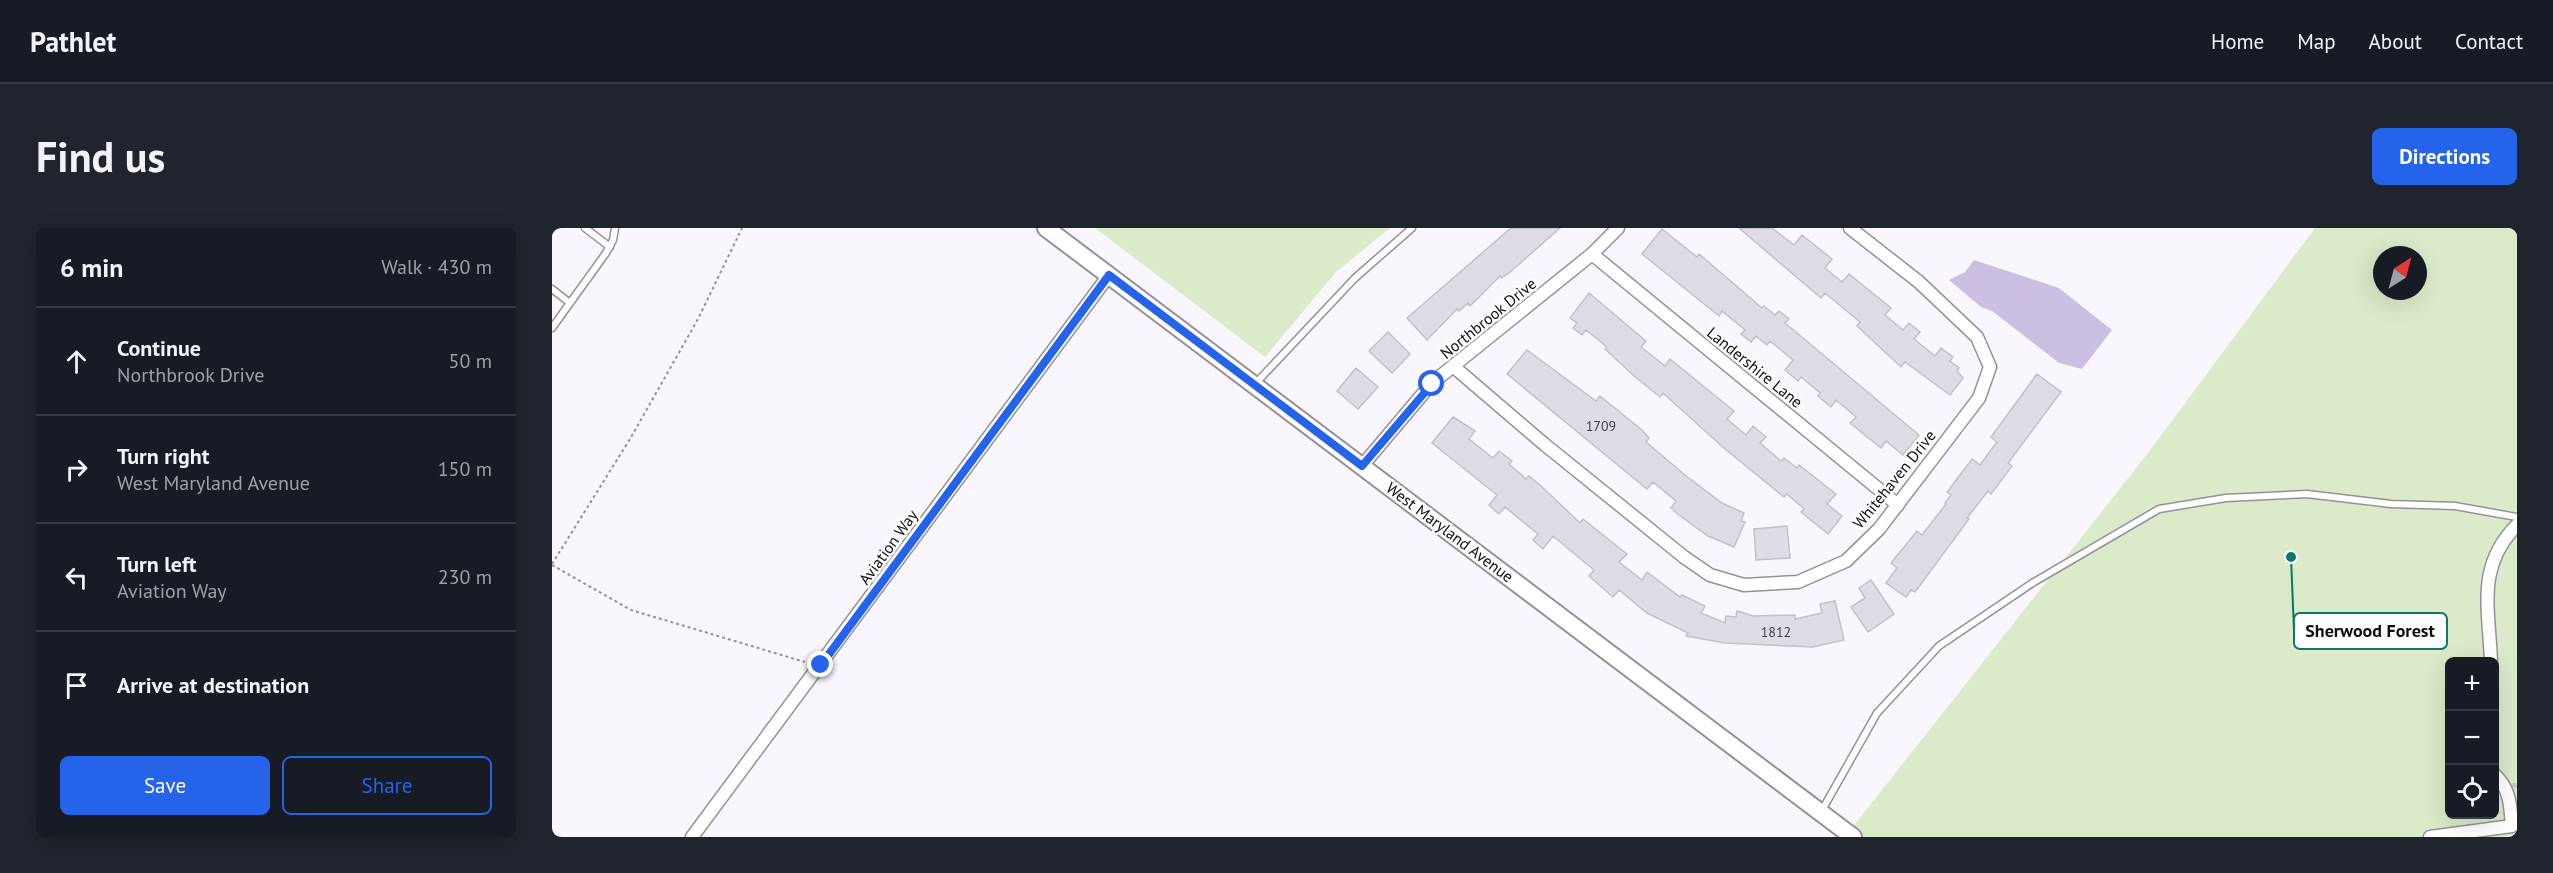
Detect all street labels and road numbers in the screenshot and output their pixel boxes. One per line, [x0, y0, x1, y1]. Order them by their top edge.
street label: Northbrook Drive [1436, 273, 1540, 363]
street label: Landershire Lane [1703, 322, 1807, 412]
street label: Whitehaven Drive [1848, 426, 1940, 532]
street label: West Maryland Avenue [1382, 478, 1518, 586]
street label: Aviation Way [854, 505, 922, 588]

